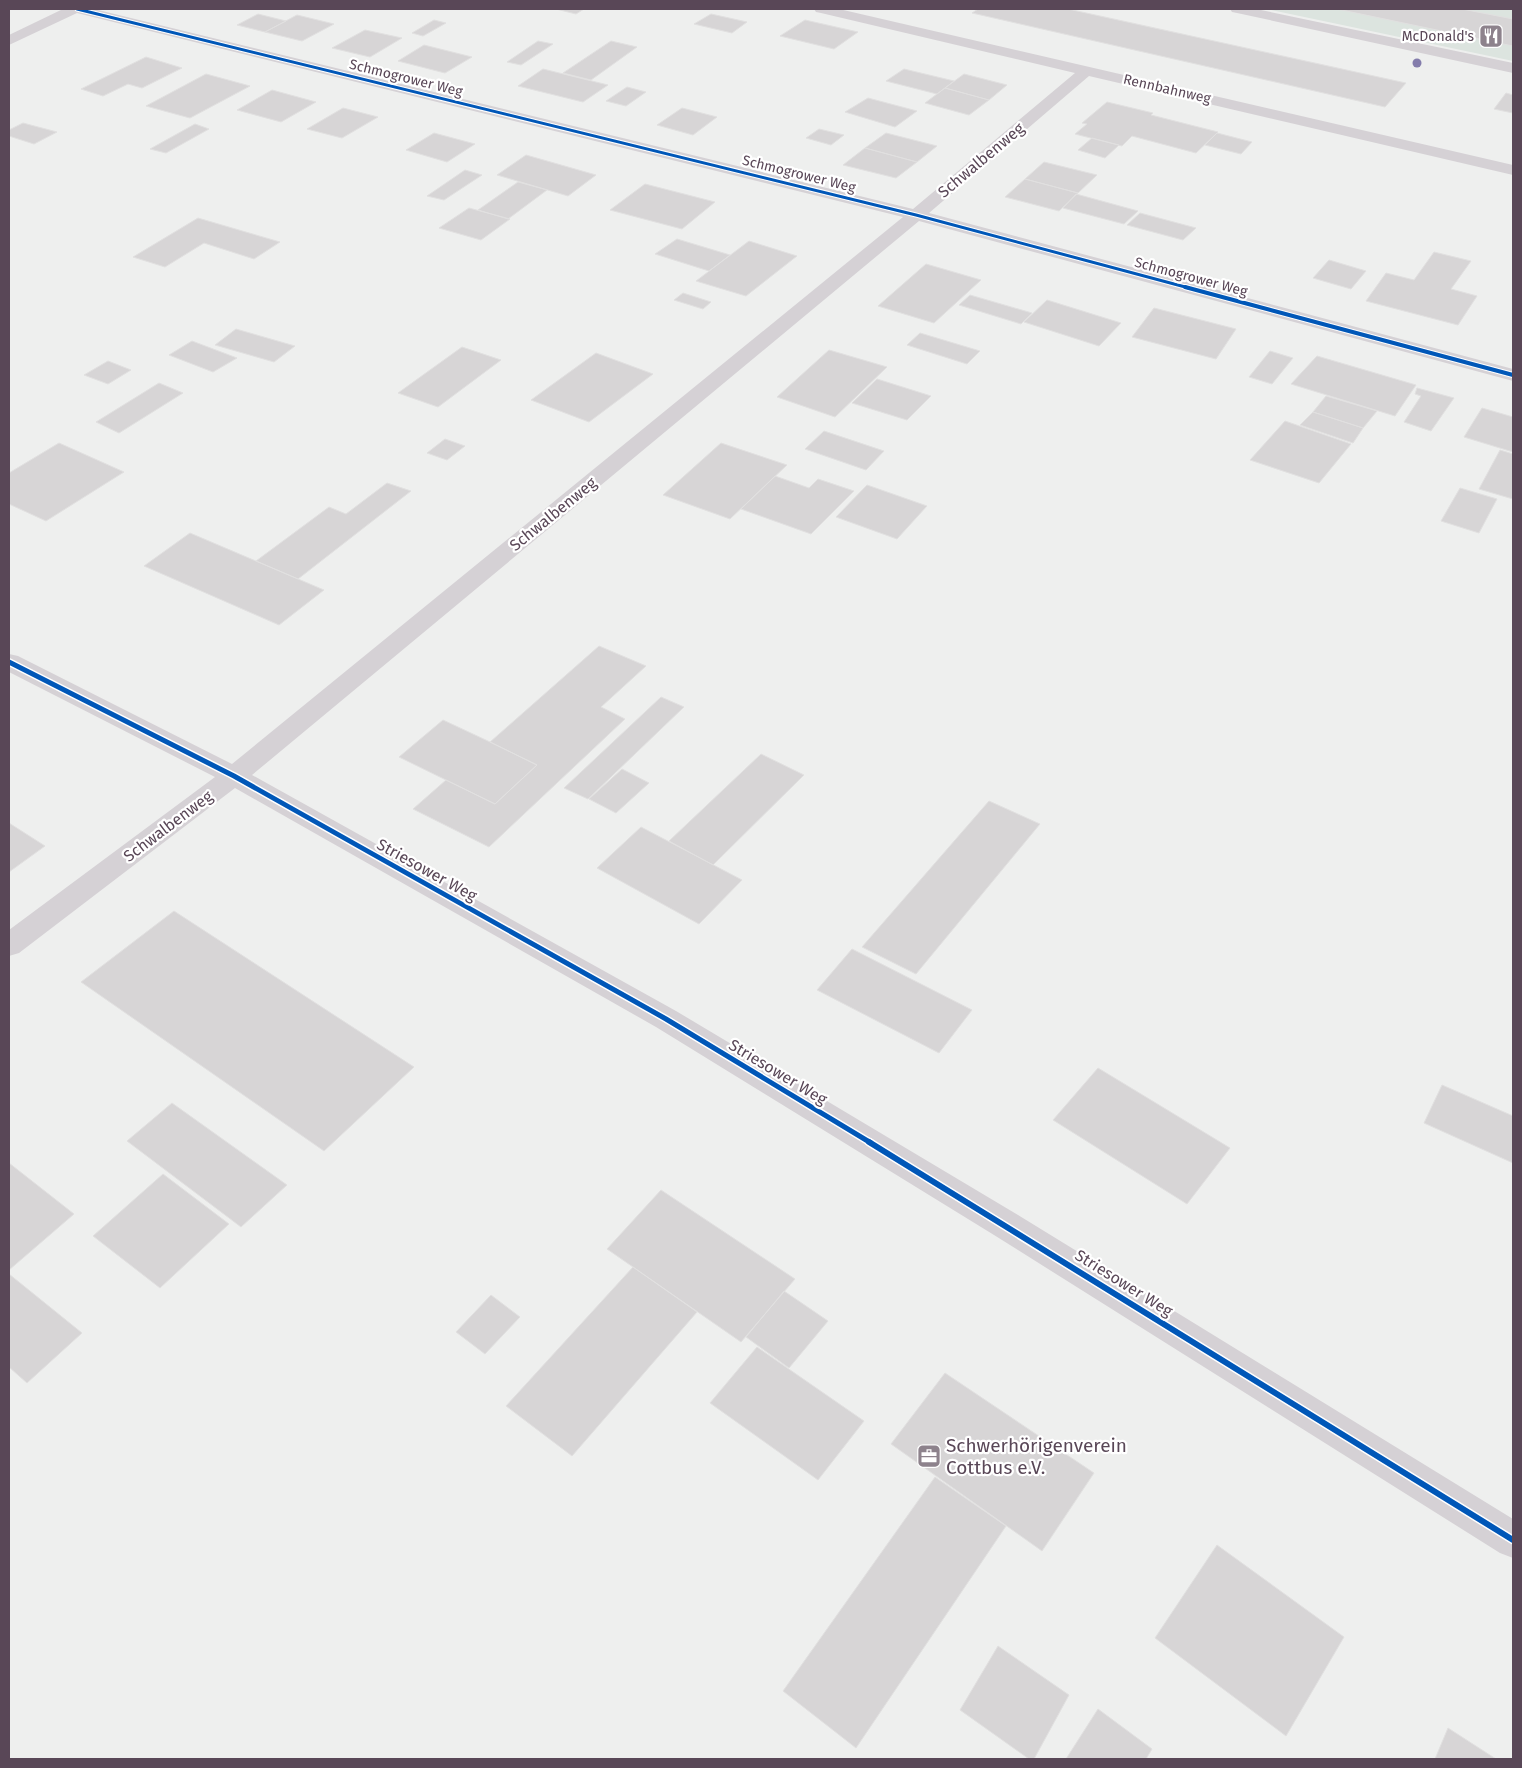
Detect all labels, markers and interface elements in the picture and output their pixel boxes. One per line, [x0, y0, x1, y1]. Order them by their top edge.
restaurant icon: McDonald's [1478, 23, 1504, 49]
place label: McDonald's [1402, 28, 1474, 45]
street label: Schmogrower Weg [348, 56, 465, 100]
street label: Rennbahnweg [1122, 71, 1213, 108]
street label: Schwalbenweg [934, 118, 1028, 201]
street label: Schmogrower Weg [741, 152, 858, 196]
street label: Schmogrower Weg [1133, 254, 1250, 300]
street label: Schwalbenweg [506, 473, 601, 555]
street label: Schwalbenweg [120, 786, 217, 866]
street label: Striesower Weg [374, 835, 481, 906]
street label: Striesower Weg [725, 1035, 831, 1109]
street label: Striesower Weg [1072, 1245, 1177, 1321]
place label: Schwerhörigenverein Cottbus e.V. [946, 1434, 1127, 1479]
office icon: Schwerhörigenverein Cottbus e.V. [916, 1443, 942, 1469]

